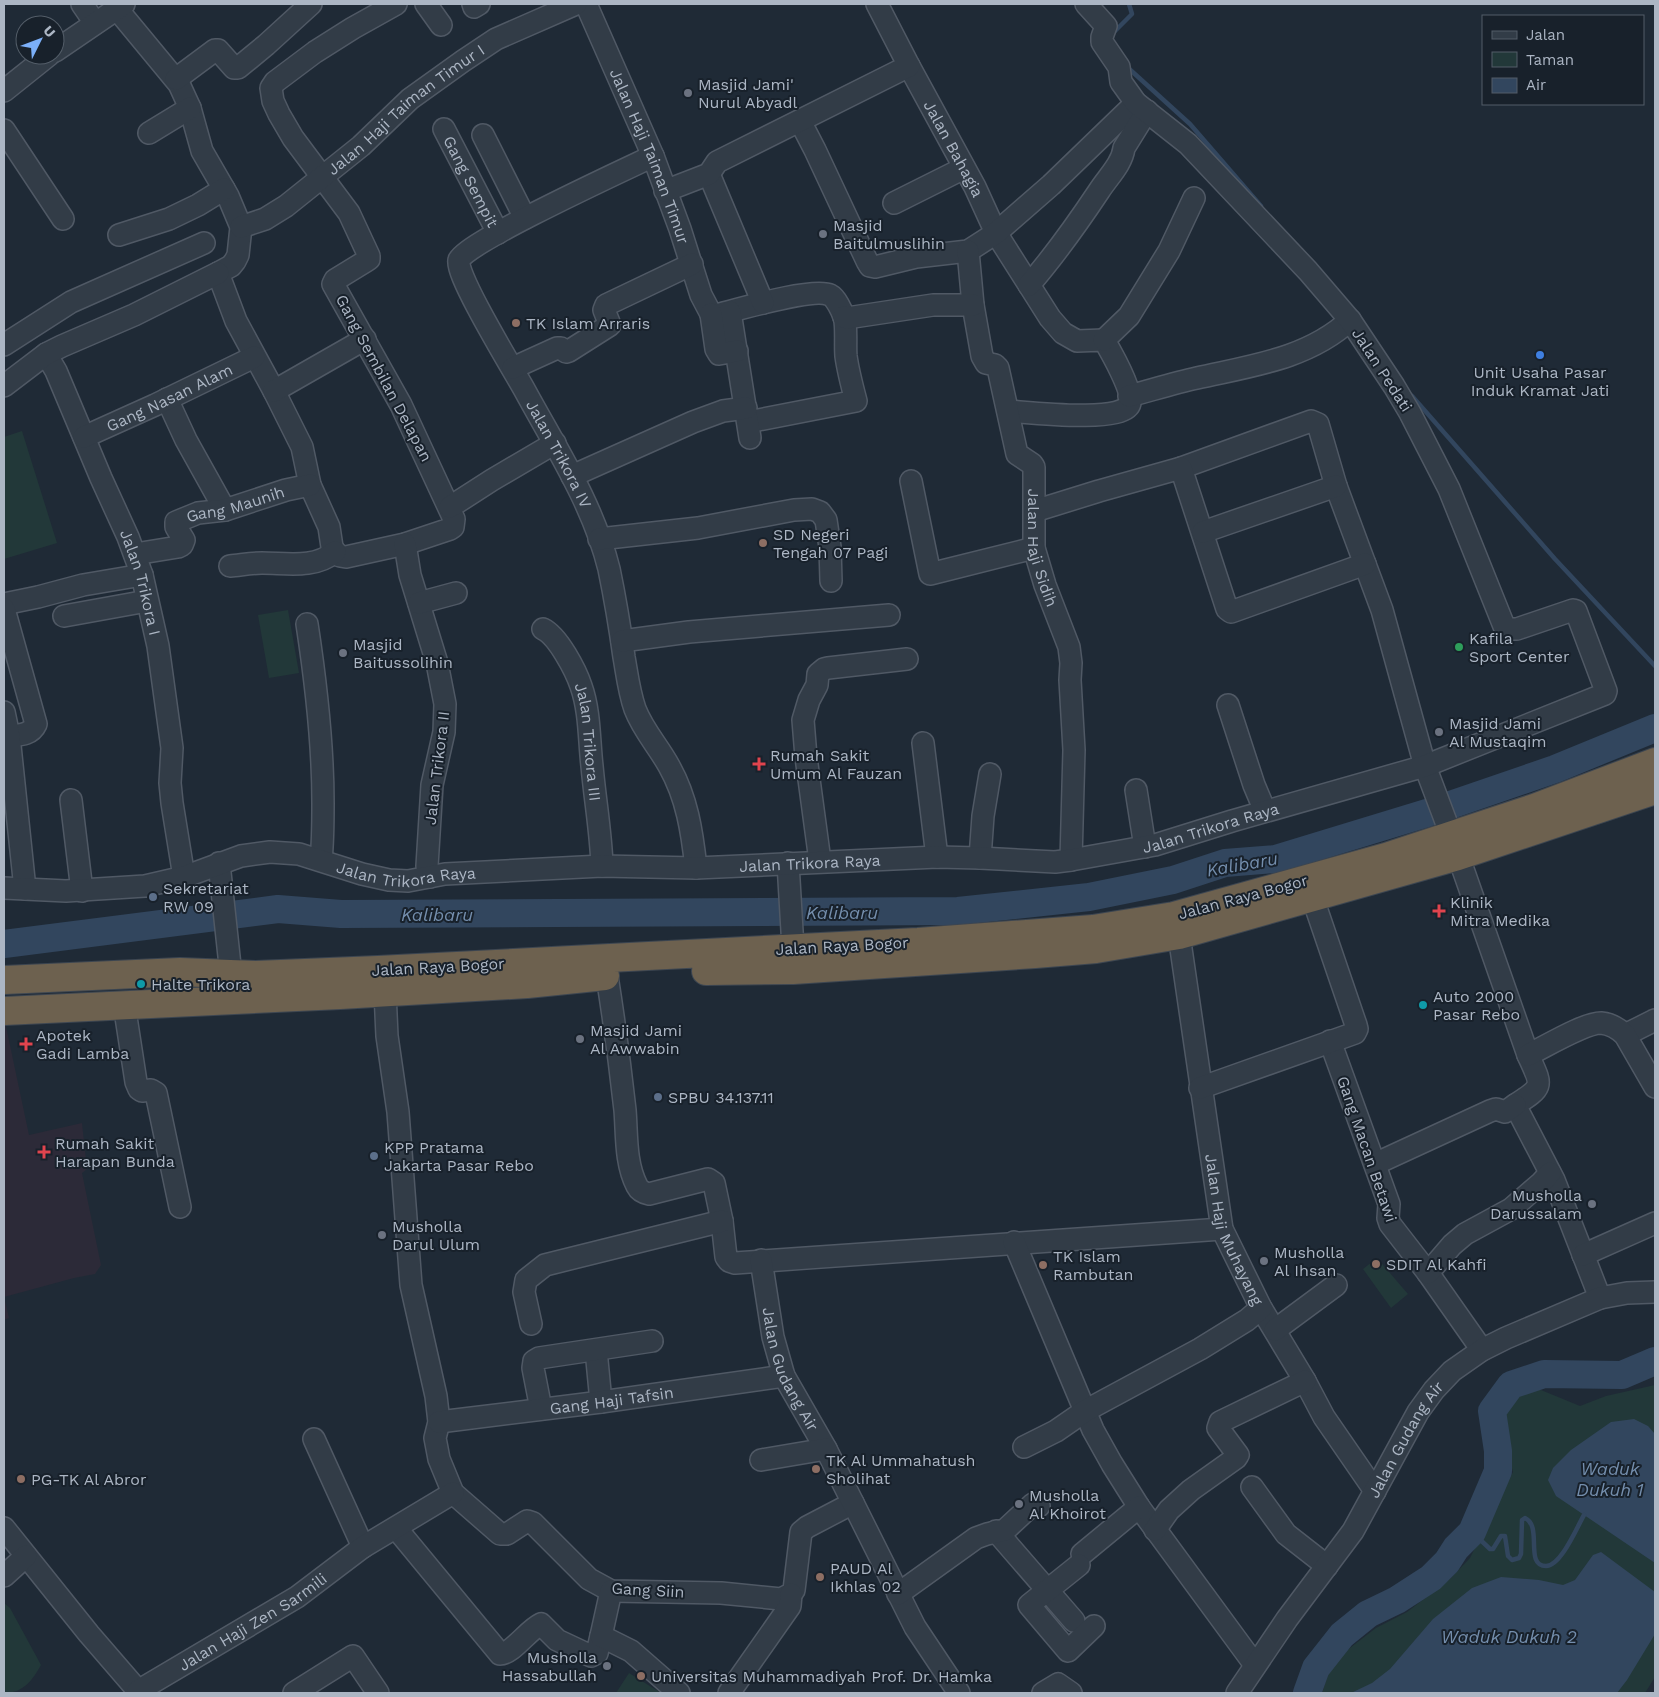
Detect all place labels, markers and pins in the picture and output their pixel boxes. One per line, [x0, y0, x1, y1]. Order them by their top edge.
place label: Masjid Jami' Nurul Abyadl [698, 75, 798, 112]
marker: Masjid Jami' Nurul Abyadl [682, 87, 694, 99]
place label: Masjid Baitulmuslihin [833, 216, 945, 253]
marker: Masjid Baitulmuslihin [817, 228, 829, 240]
place label: TK Islam Arraris [526, 314, 650, 333]
marker: TK Islam Arraris [510, 317, 522, 329]
marker: Unit Usaha Pasar Induk Kramat Jati [1534, 349, 1546, 361]
place label: Unit Usaha Pasar Induk Kramat Jati [1471, 363, 1609, 400]
place label: SD Negeri Tengah 07 Pagi [773, 525, 888, 562]
marker: SD Negeri Tengah 07 Pagi [757, 537, 769, 549]
place label: Kafila Sport Center [1469, 629, 1570, 666]
place label: Masjid Baitussolihin [353, 635, 453, 672]
marker: Kafila Sport Center [1453, 641, 1465, 653]
marker: Masjid Baitussolihin [337, 647, 349, 659]
place label: Masjid Jami Al Mustaqim [1449, 714, 1547, 751]
marker: Masjid Jami Al Mustaqim [1433, 726, 1445, 738]
place label: Rumah Sakit Umum Al Fauzan [770, 746, 902, 783]
marker: Rumah Sakit Umum Al Fauzan [752, 757, 766, 771]
place label: Sekretariat RW 09 [163, 879, 249, 916]
marker: Sekretariat RW 09 [147, 891, 159, 903]
place label: Klinik Mitra Medika [1450, 893, 1550, 930]
marker: Klinik Mitra Medika [1432, 904, 1446, 918]
place label: Halte Trikora [151, 975, 250, 994]
marker: Halte Trikora [135, 978, 147, 990]
place label: Auto 2000 Pasar Rebo [1433, 987, 1520, 1024]
marker: Auto 2000 Pasar Rebo [1417, 999, 1429, 1011]
place label: Masjid Jami Al Awwabin [590, 1021, 682, 1058]
place label: Apotek Gadi Lamba [36, 1026, 129, 1063]
marker: Masjid Jami Al Awwabin [574, 1033, 586, 1045]
marker: Apotek Gadi Lamba [20, 1038, 32, 1050]
place label: SPBU 34.137.11 [668, 1088, 774, 1107]
marker: SPBU 34.137.11 [652, 1091, 664, 1103]
place label: Rumah Sakit Harapan Bunda [55, 1134, 175, 1171]
place label: KPP Pratama Jakarta Pasar Rebo [384, 1138, 534, 1175]
marker: Rumah Sakit Harapan Bunda [37, 1145, 51, 1159]
marker: KPP Pratama Jakarta Pasar Rebo [368, 1150, 380, 1162]
place label: Musholla Darussalam [1490, 1186, 1582, 1223]
marker: Musholla Darussalam [1586, 1198, 1598, 1210]
place label: Musholla Darul Ulum [392, 1217, 480, 1254]
marker: Musholla Darul Ulum [376, 1229, 388, 1241]
place label: Musholla Al Ihsan [1274, 1243, 1344, 1280]
place label: TK Islam Rambutan [1053, 1247, 1134, 1284]
marker: Musholla Al Ihsan [1258, 1255, 1270, 1267]
place label: SDIT Al Kahfi [1386, 1255, 1487, 1274]
marker: SDIT Al Kahfi [1370, 1258, 1382, 1270]
marker: TK Islam Rambutan [1037, 1259, 1049, 1271]
place label: TK Al Ummahatush Sholihat [826, 1451, 975, 1488]
marker: TK Al Ummahatush Sholihat [810, 1463, 822, 1475]
place label: PG-TK Al Abror [31, 1470, 147, 1489]
marker: PG-TK Al Abror [15, 1473, 27, 1485]
place label: Musholla Al Khoirot [1029, 1486, 1106, 1523]
marker: Musholla Al Khoirot [1013, 1498, 1025, 1510]
place label: PAUD Al Ikhlas 02 [830, 1559, 901, 1596]
marker: PAUD Al Ikhlas 02 [814, 1571, 826, 1583]
place label: Musholla Hassabullah [502, 1648, 597, 1685]
marker: Musholla Hassabullah [601, 1660, 613, 1672]
place label: Universitas Muhammadiyah Prof. Dr. Hamka [651, 1667, 992, 1686]
marker: Universitas Muhammadiyah Prof. Dr. Hamka [635, 1670, 647, 1682]

